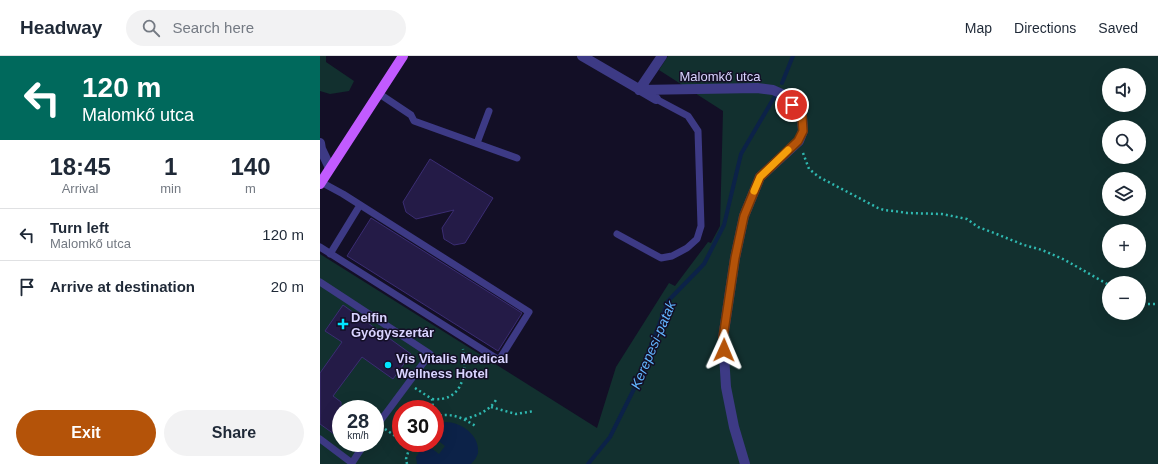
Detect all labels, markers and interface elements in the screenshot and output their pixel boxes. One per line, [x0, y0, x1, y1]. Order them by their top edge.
search box [126, 10, 406, 46]
text: Headway [20, 17, 102, 38]
icon: search [140, 17, 162, 39]
text: Search here [172, 19, 254, 36]
text: Map [965, 20, 992, 36]
text: Directions [1014, 20, 1076, 36]
text: Saved [1098, 20, 1138, 36]
map controls [1102, 68, 1146, 320]
button: sound [1102, 68, 1146, 112]
street label: Malomkő utca [680, 69, 761, 84]
icon: left [16, 72, 68, 124]
text: 120 m [82, 72, 161, 103]
pin [775, 88, 809, 122]
icon: arrive [781, 94, 803, 116]
text: Malomkő utca [82, 105, 194, 125]
button: search [1102, 120, 1146, 164]
text: 18:45 [49, 153, 111, 180]
text: 1 [164, 153, 177, 180]
text: 140 [231, 153, 271, 180]
button: layers [1102, 172, 1146, 216]
text: Arrival [62, 181, 99, 196]
text: min [160, 181, 181, 196]
text: m [245, 181, 256, 196]
text: Turn left [50, 219, 109, 236]
icon: left [16, 224, 38, 246]
button: + [1102, 224, 1146, 268]
text: 120 m [262, 226, 304, 243]
text: Malomkő utca [50, 236, 131, 251]
icon: arrive [16, 276, 38, 298]
button: − [1102, 276, 1146, 320]
text: Arrive at destination [50, 278, 195, 295]
text: 20 m [271, 278, 304, 295]
water label: Kerepesi-patak [627, 298, 679, 391]
place label: Delfin Gyógyszertár [351, 310, 434, 340]
marker: Delfin Gyógyszertár [338, 319, 348, 329]
position arrow [703, 329, 745, 371]
place label: Vis Vitalis Medical Wellness Hotel [396, 351, 508, 381]
marker: Vis Vitalis Medical Wellness Hotel [383, 360, 393, 370]
speed limit sign: 30 [392, 400, 444, 452]
button: Exit [16, 410, 156, 456]
button: Share [164, 410, 304, 456]
text: 28 [347, 410, 369, 432]
text: km/h [347, 430, 369, 441]

